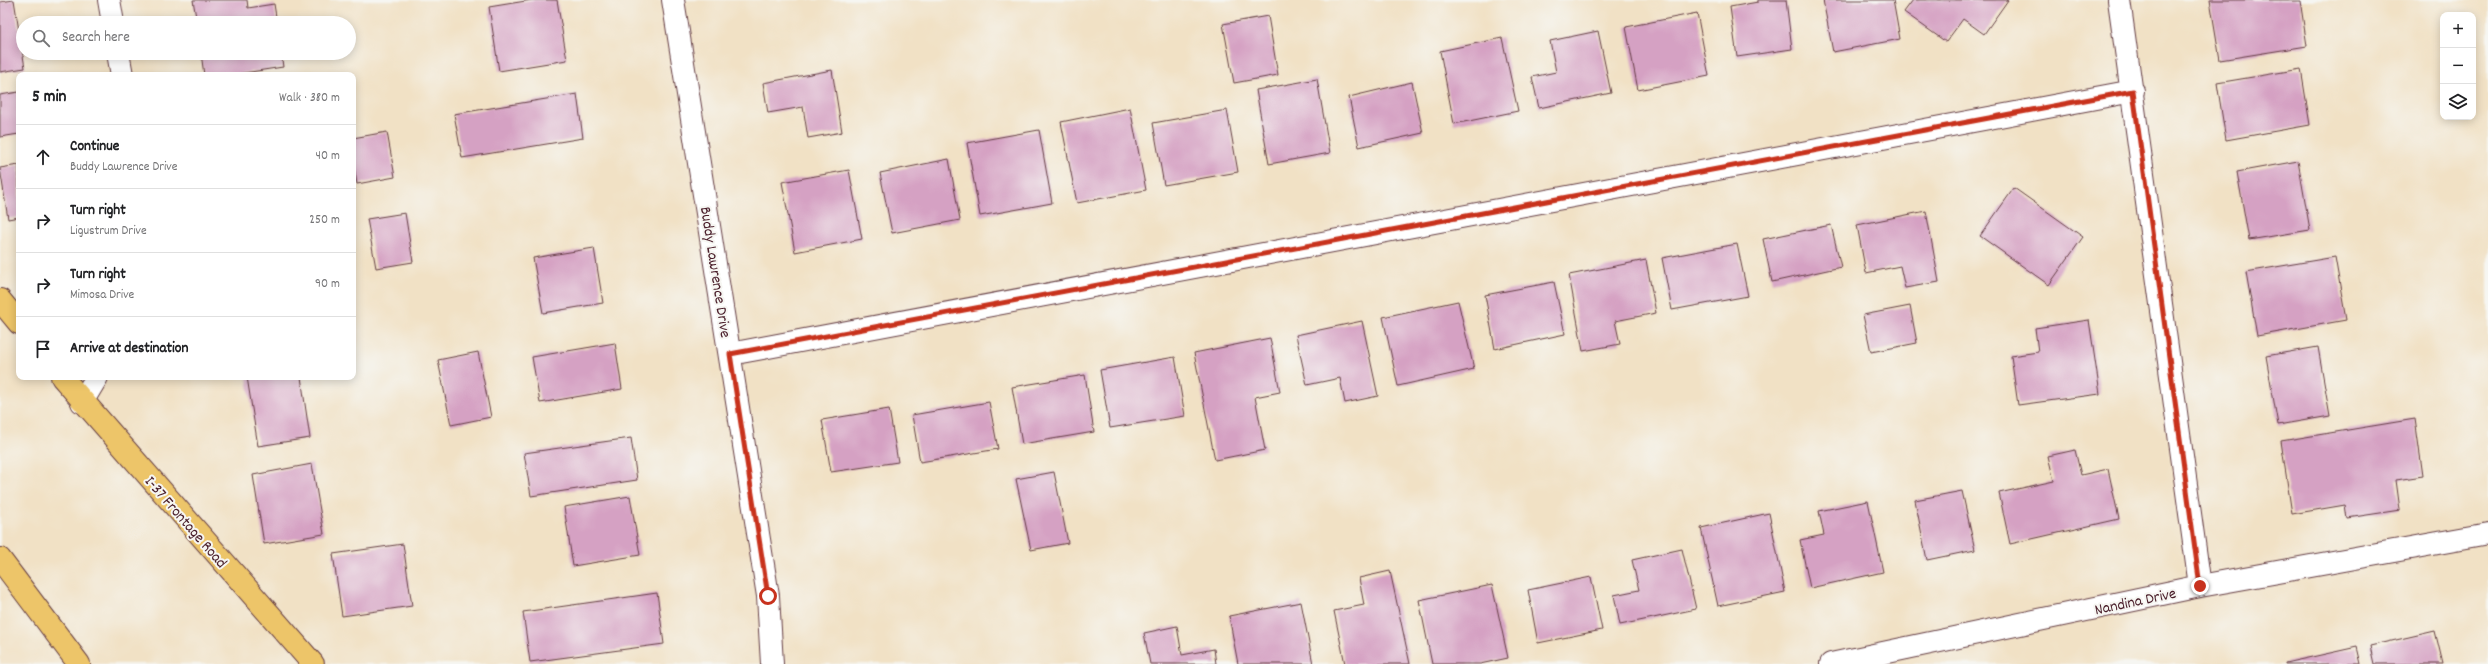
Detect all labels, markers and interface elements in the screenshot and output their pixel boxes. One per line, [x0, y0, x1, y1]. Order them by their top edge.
map controls [2440, 12, 2476, 120]
button: + [2440, 12, 2476, 48]
search box [16, 16, 356, 60]
icon: search [30, 27, 52, 49]
text: Search here [62, 27, 130, 49]
button: − [2440, 48, 2476, 84]
button: layers [2440, 84, 2476, 120]
text: 5 min [32, 86, 66, 110]
text: Walk · 380 m [279, 89, 340, 108]
text: Continue [70, 136, 119, 158]
icon: ahead [32, 146, 54, 168]
text: 40 m [316, 147, 340, 166]
text: Buddy Lawrence Drive [70, 158, 178, 177]
text: Turn right [70, 200, 126, 222]
street label: Buddy Lawrence Drive [693, 205, 736, 340]
icon: right [32, 210, 54, 232]
text: 250 m [309, 211, 340, 230]
text: Ligustrum Drive [70, 222, 147, 241]
text: Turn right [70, 264, 126, 286]
icon: right [32, 274, 54, 296]
text: 90 m [315, 275, 340, 294]
text: Mimosa Drive [70, 286, 134, 305]
icon: arrive [32, 338, 54, 360]
text: Arrive at destination [70, 338, 188, 360]
street label: I-37 Frontage Road [138, 471, 232, 574]
route end [2191, 577, 2209, 595]
street label: Nandina Drive [2093, 583, 2178, 622]
route start [759, 587, 777, 605]

